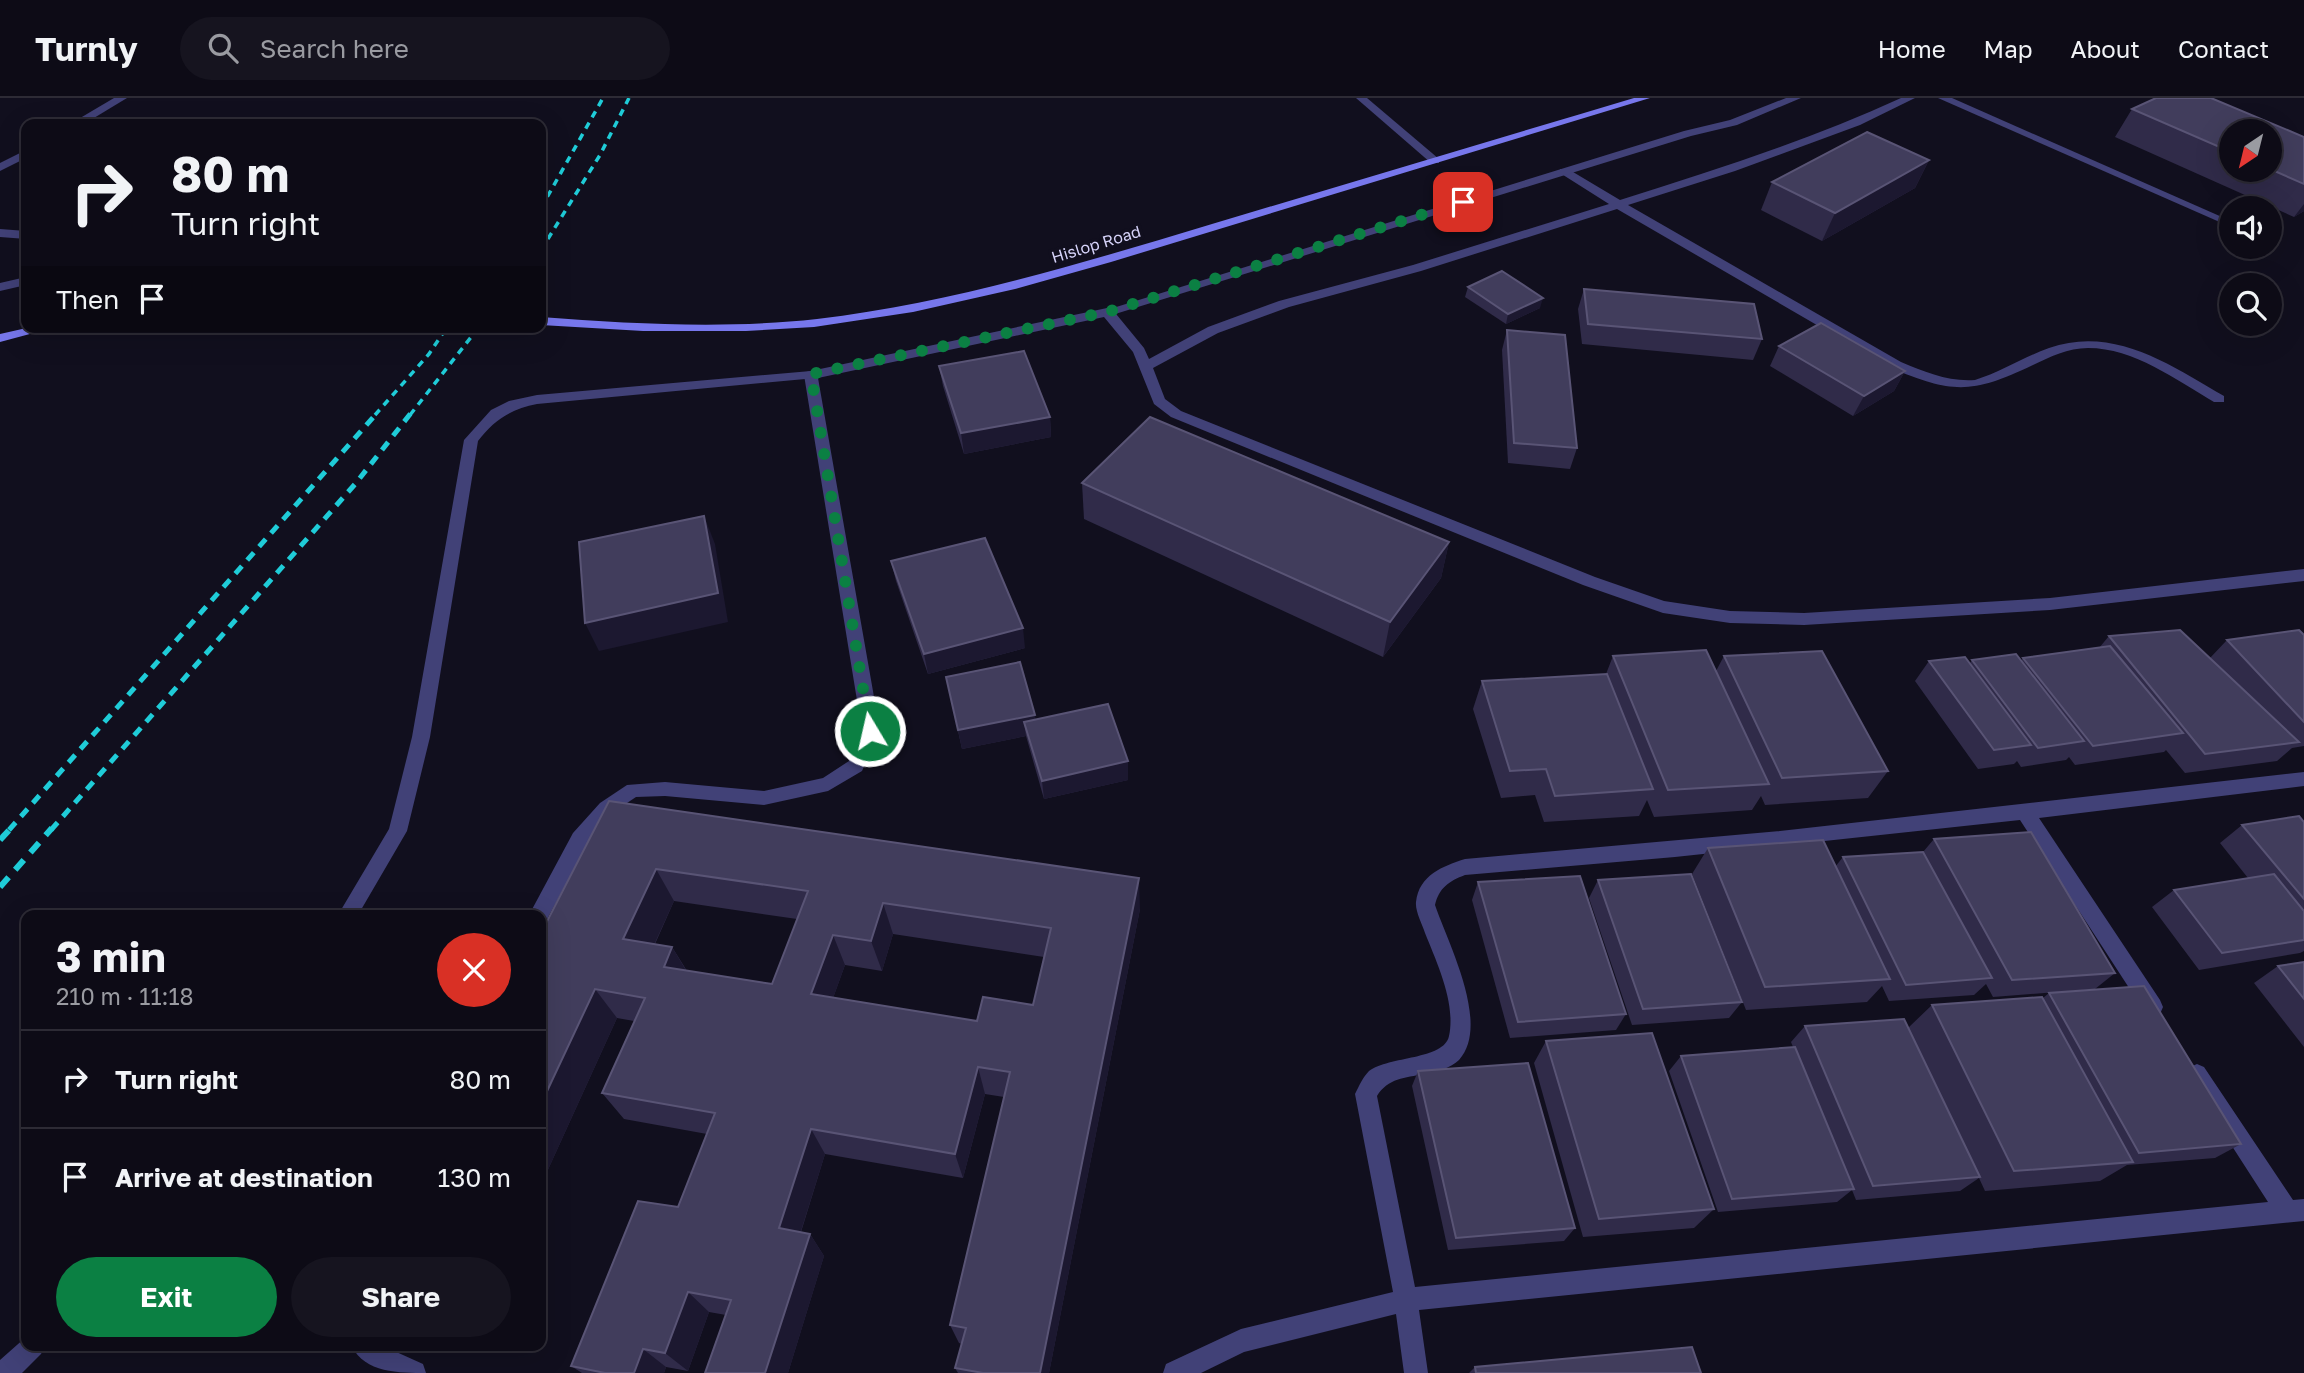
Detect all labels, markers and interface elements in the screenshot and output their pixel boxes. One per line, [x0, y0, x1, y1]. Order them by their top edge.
search box [180, 17, 670, 80]
text: Turnly [35, 29, 138, 68]
icon: search [204, 29, 242, 67]
text: Search here [260, 33, 409, 64]
text: Home [1878, 34, 1946, 63]
text: Map [1984, 34, 2033, 63]
text: About [2071, 34, 2140, 63]
text: Contact [2178, 34, 2269, 63]
north arrow [2219, 119, 2282, 182]
map controls [2219, 119, 2282, 336]
text: 80 m [171, 144, 289, 203]
icon: right [56, 147, 147, 238]
pin [1433, 172, 1493, 232]
icon: arrive [1444, 183, 1482, 221]
button: sound [2219, 196, 2282, 259]
text: Turn right [171, 204, 320, 242]
street label: Hislop Road [1049, 221, 1143, 267]
button: search [2219, 273, 2282, 336]
icon: arrive [133, 280, 171, 318]
text: Then [56, 284, 119, 315]
position arrow [833, 694, 907, 768]
text: 3 min [56, 931, 166, 981]
button: close [437, 933, 511, 1007]
text: 210 m · 11:18 [56, 982, 194, 1010]
icon: right [56, 1060, 94, 1098]
text: Turn right [115, 1064, 238, 1095]
text: 80 m [450, 1064, 511, 1095]
icon: arrive [56, 1158, 94, 1196]
text: Arrive at destination [115, 1162, 373, 1193]
text: 130 m [438, 1162, 511, 1193]
button: Exit [56, 1257, 277, 1337]
button: Share [291, 1257, 511, 1337]

